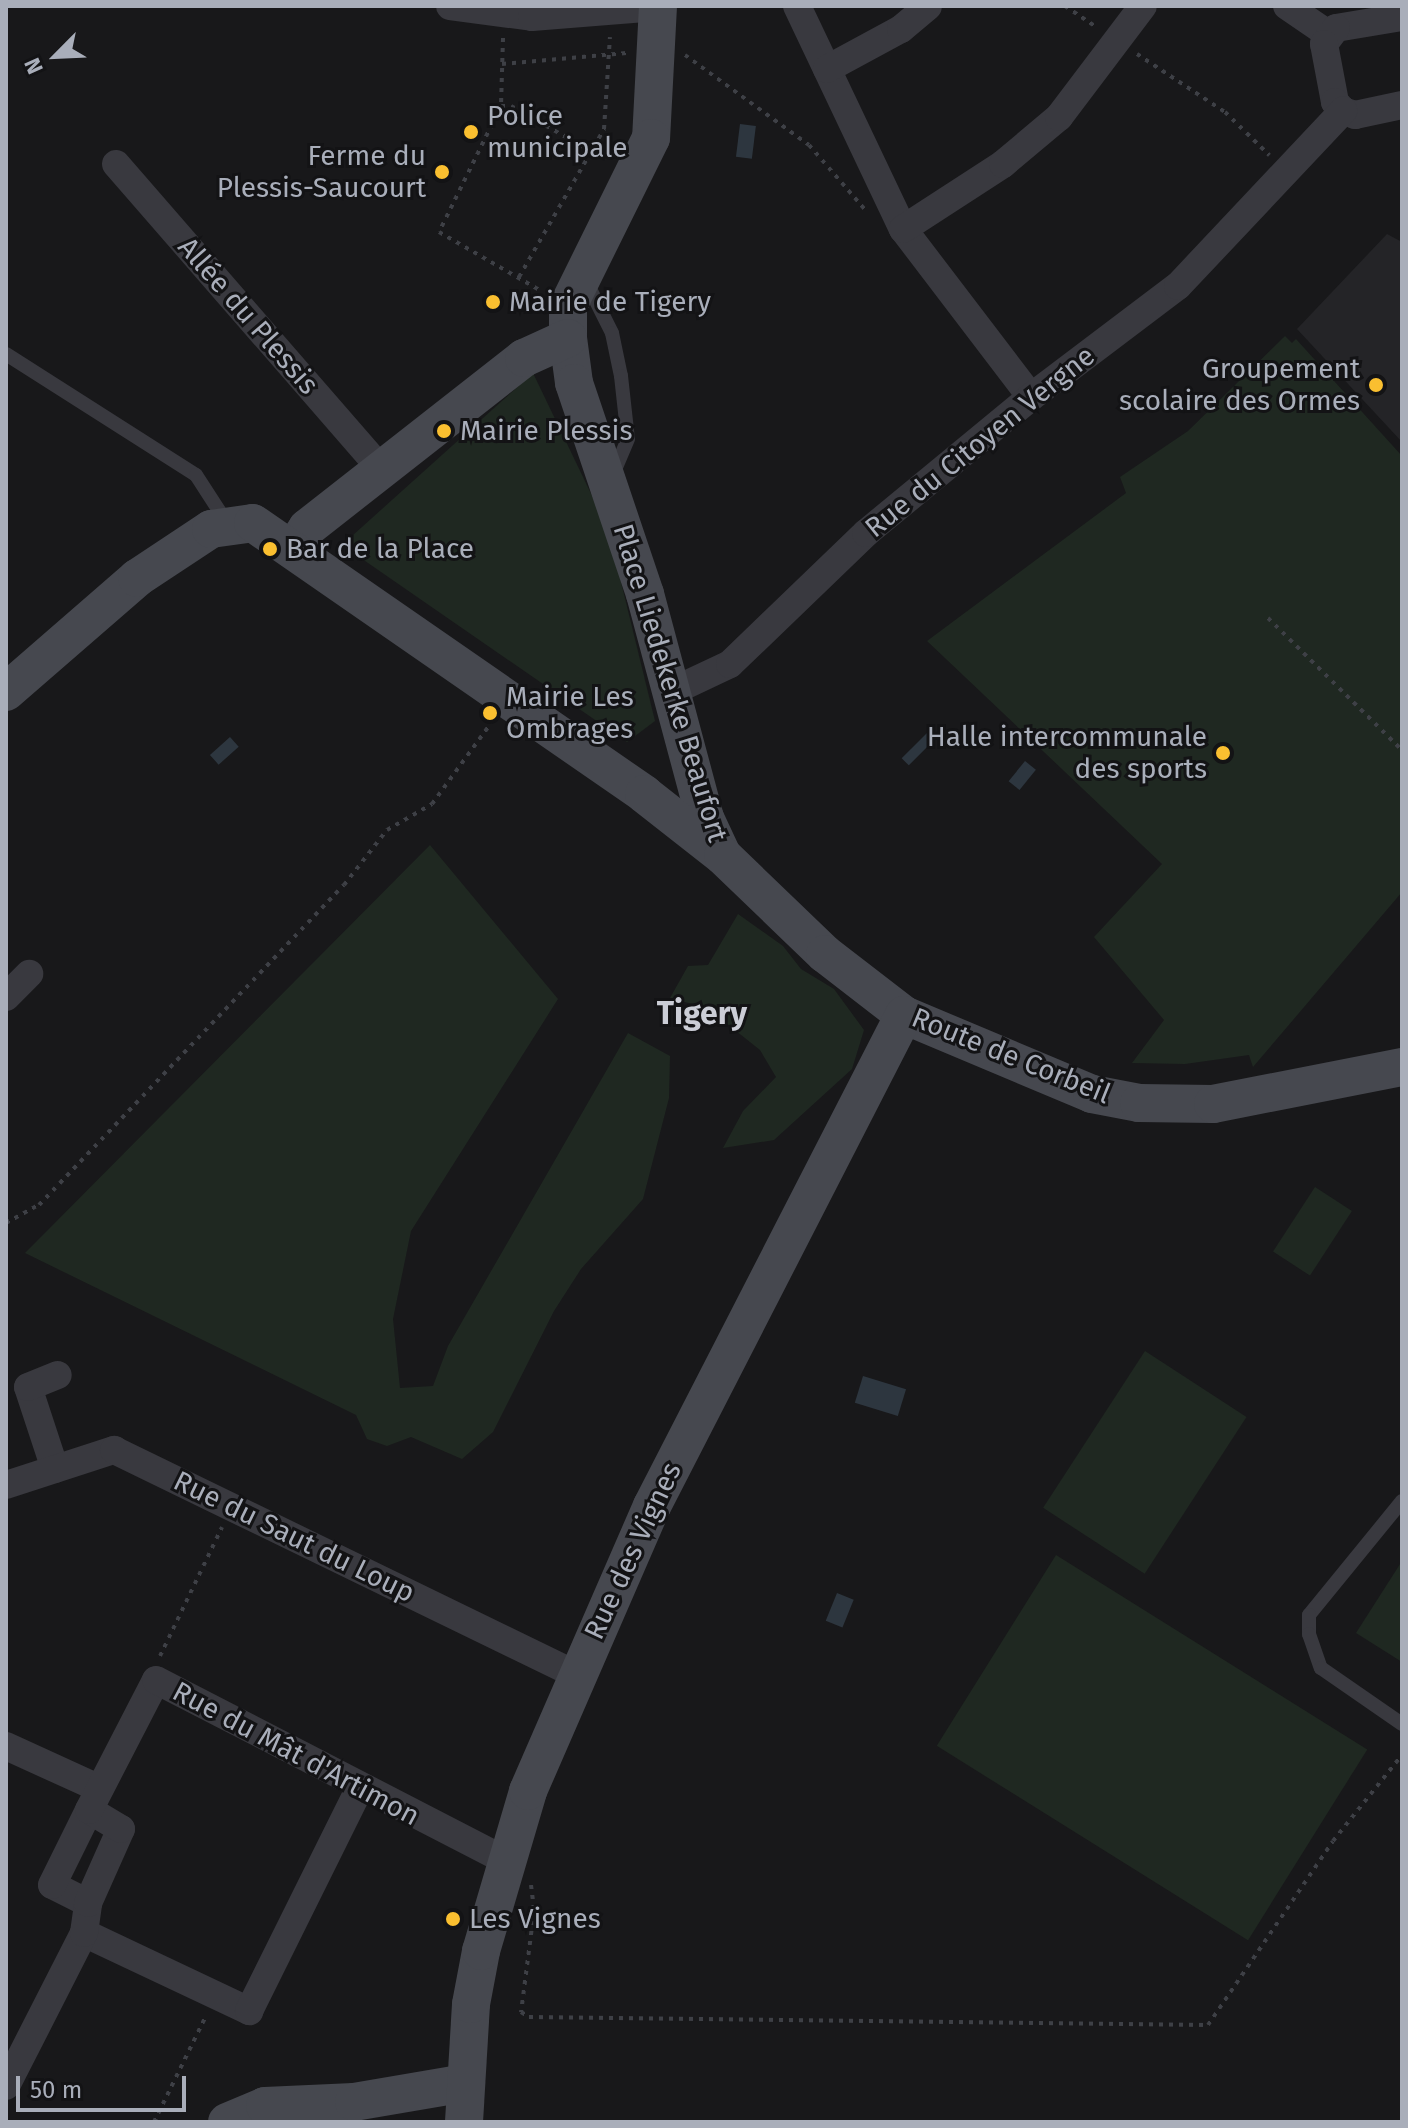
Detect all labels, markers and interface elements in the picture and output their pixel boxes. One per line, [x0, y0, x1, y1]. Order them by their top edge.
north arrow [16, 16, 96, 96]
text: N [18, 54, 49, 78]
place label: Police municipale [487, 99, 628, 165]
marker: Police municipale [462, 123, 480, 141]
place label: Ferme du Plessis-Saucourt [217, 139, 426, 205]
marker: Ferme du Plessis-Saucourt [433, 163, 451, 181]
street label: Allée du Plessis [171, 231, 325, 401]
place label: Mairie de Tigery [509, 285, 711, 319]
marker: Mairie de Tigery [484, 293, 502, 311]
street label: Rue du Citoyen Vergne [859, 339, 1101, 545]
place label: Groupement scolaire des Ormes [1119, 352, 1360, 418]
marker: Groupement scolaire des Ormes [1367, 376, 1385, 394]
place label: Mairie Plessis [460, 414, 632, 448]
marker: Mairie Plessis [435, 422, 453, 440]
street label: Place Liedekerke Beaufort [606, 520, 734, 846]
place label: Bar de la Place [286, 532, 474, 566]
marker: Bar de la Place [261, 540, 279, 558]
place label: Mairie Les Ombrages [506, 680, 634, 746]
marker: Mairie Les Ombrages [481, 704, 499, 722]
place label: Halle intercommunale des sports [927, 720, 1207, 786]
marker: Halle intercommunale des sports [1214, 744, 1232, 762]
district label: Tigery [657, 994, 747, 1032]
street label: Route de Corbeil [907, 1001, 1115, 1111]
street label: Rue des Vignes [577, 1457, 689, 1645]
street label: Rue du Saut du Loup [168, 1464, 420, 1610]
street label: Rue du Mât d'Artimon [167, 1675, 425, 1833]
place label: Les Vignes [469, 1902, 601, 1936]
marker: Les Vignes [444, 1910, 462, 1928]
scale bar [20, 2060, 190, 2110]
text: 50 m [30, 2076, 82, 2104]

